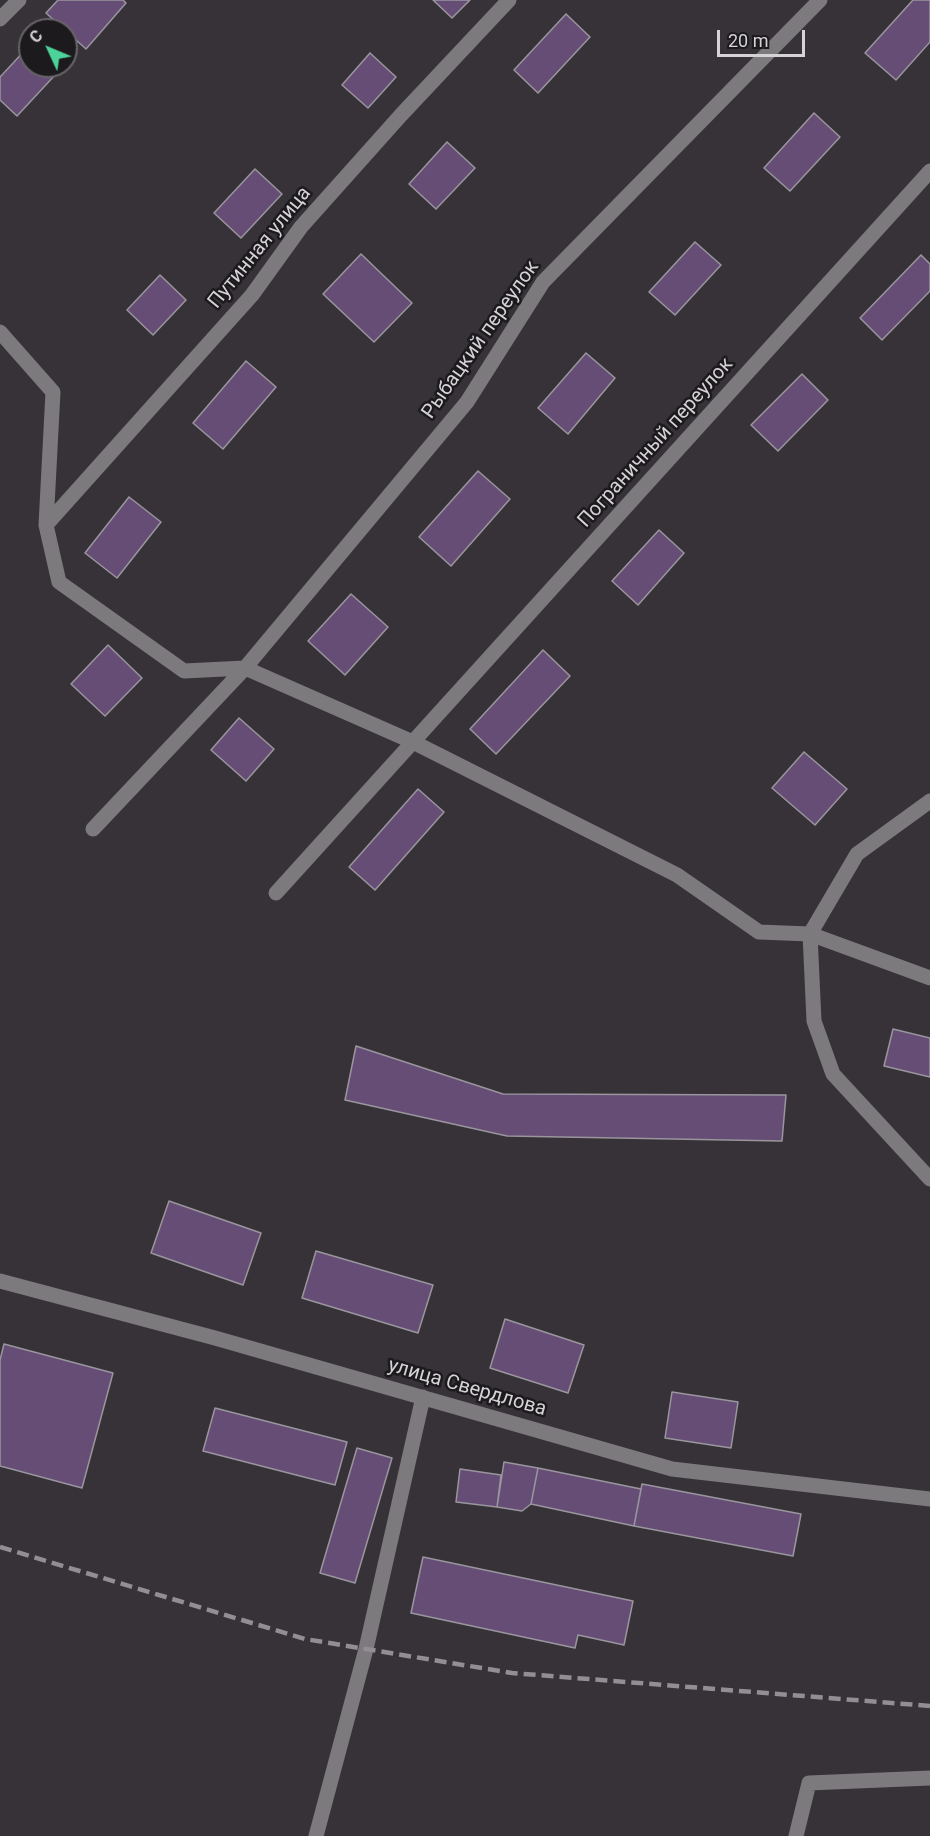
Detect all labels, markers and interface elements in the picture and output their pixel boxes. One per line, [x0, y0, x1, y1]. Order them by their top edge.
north arrow [18, 18, 78, 78]
scale bar [720, 18, 808, 56]
text: С [26, 26, 47, 47]
text: 20 m [728, 30, 768, 51]
street label: Путинная улица [204, 182, 316, 314]
street label: Рыбацкий переулок [417, 256, 545, 424]
street label: Пограничный переулок [573, 353, 739, 533]
street label: улица Свердлова [385, 1354, 549, 1422]

